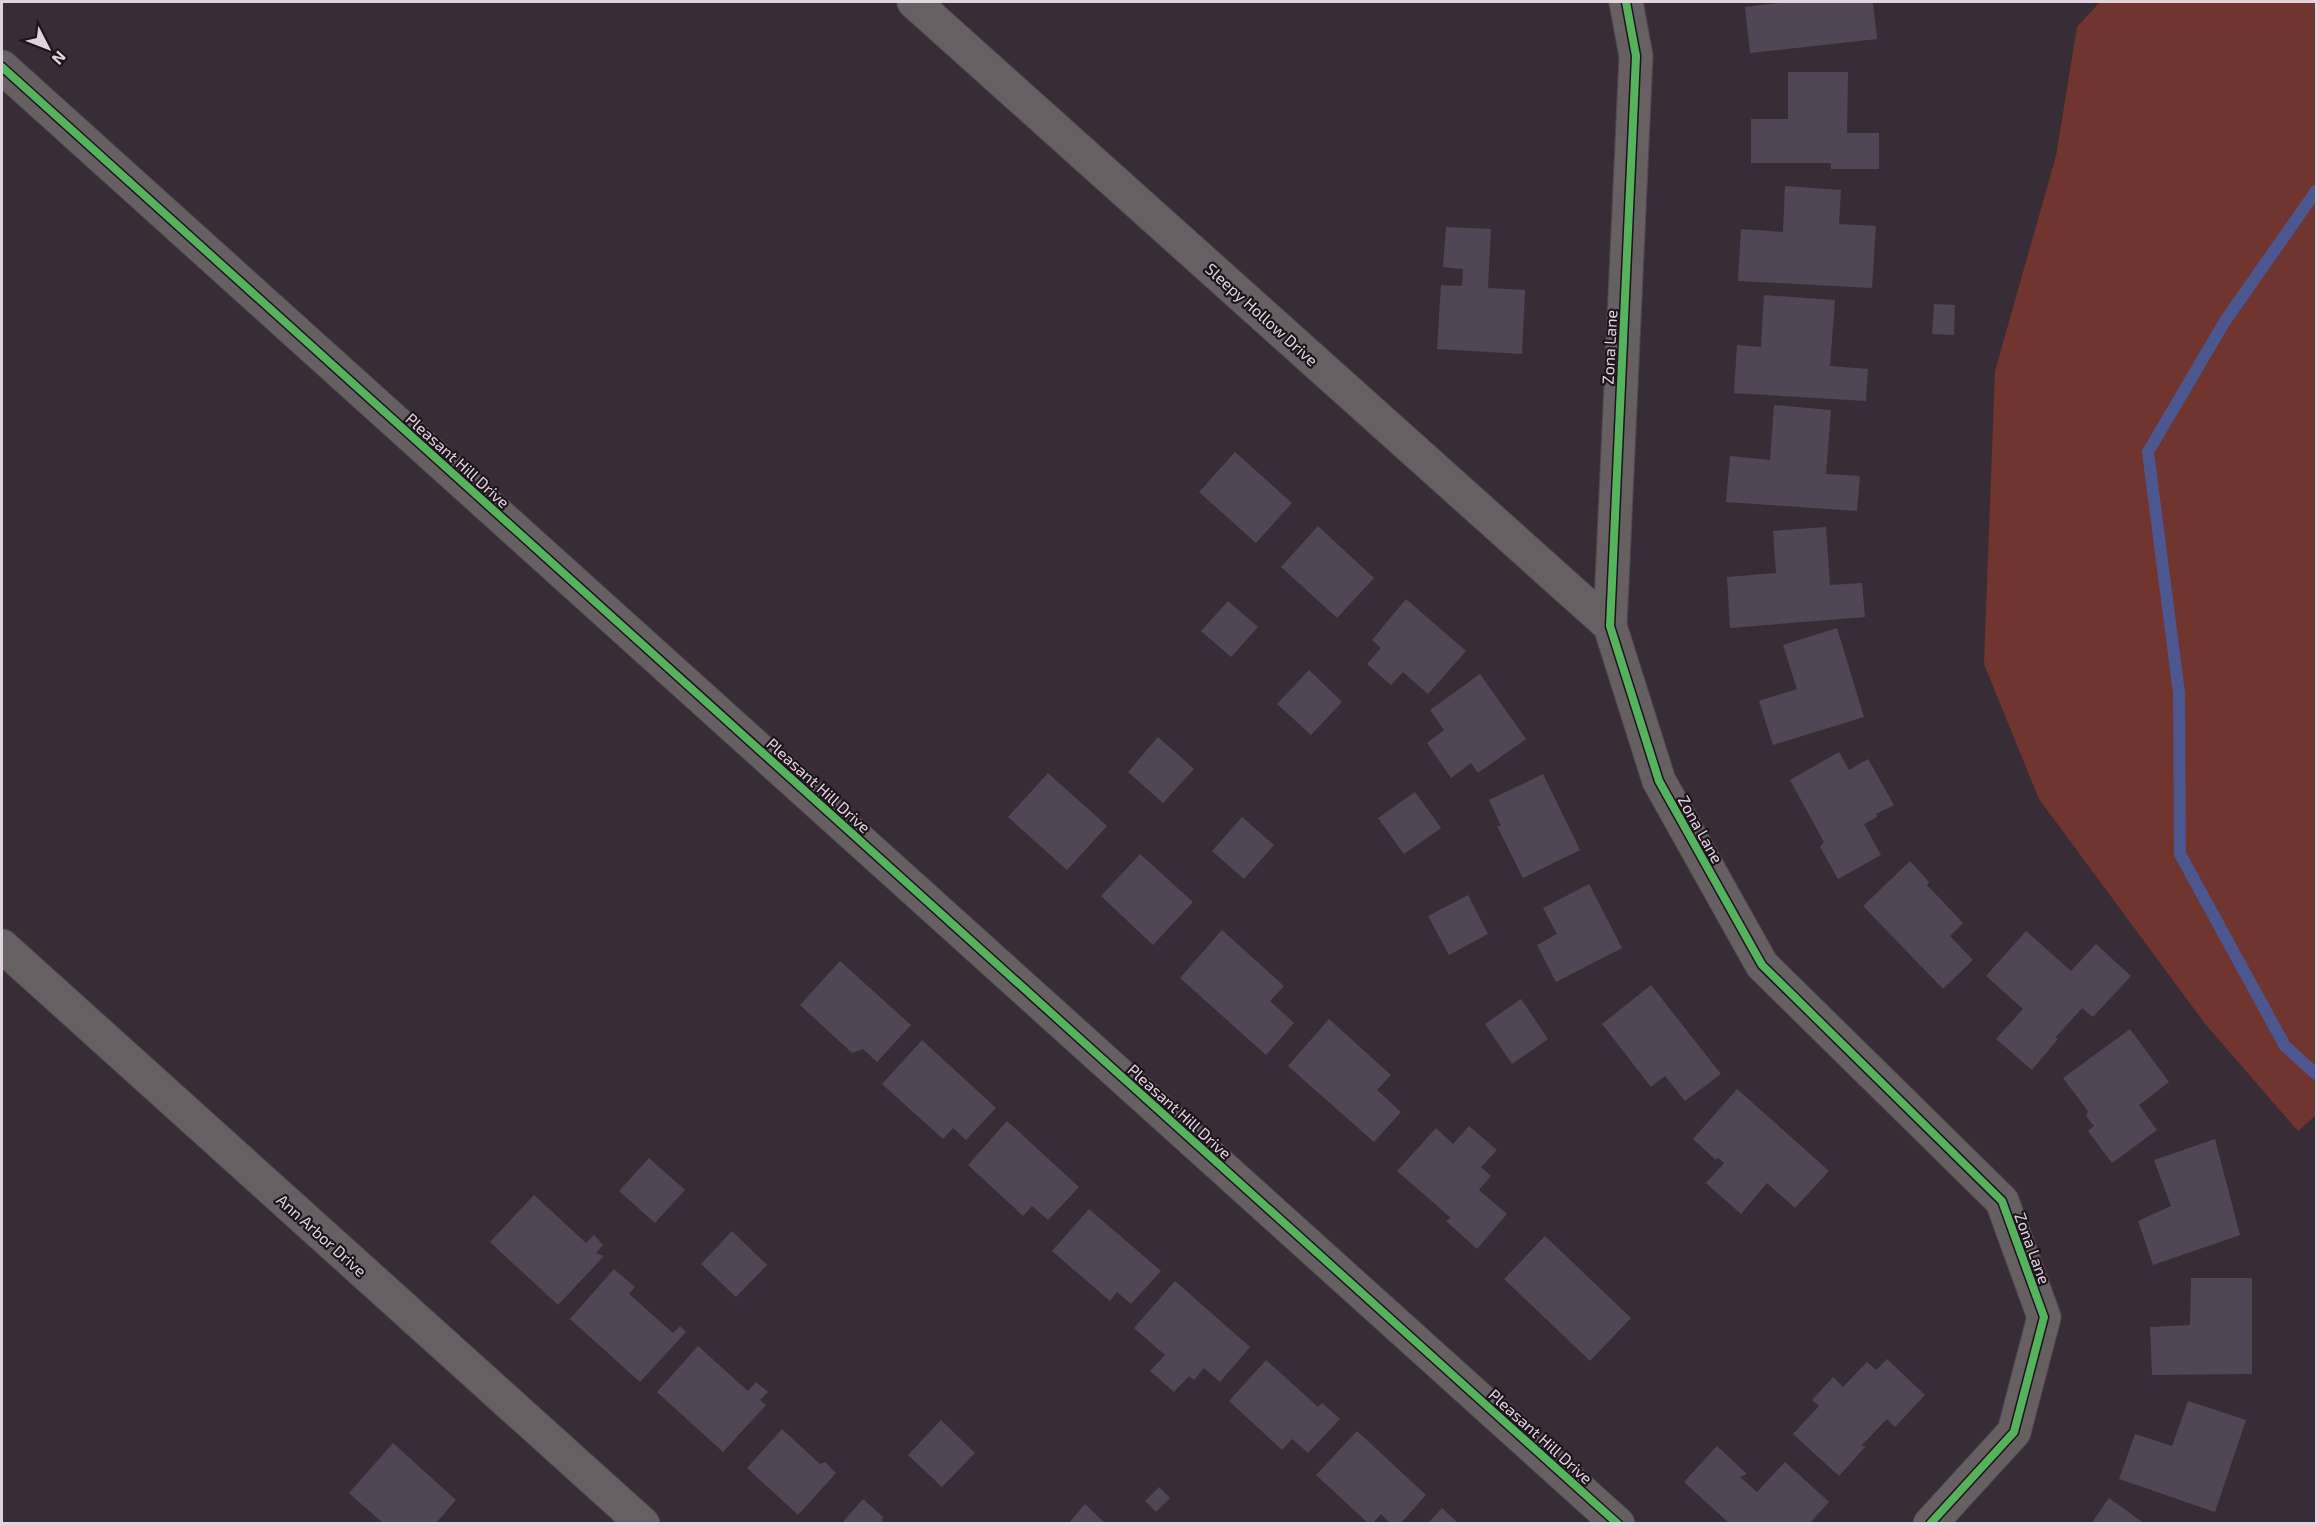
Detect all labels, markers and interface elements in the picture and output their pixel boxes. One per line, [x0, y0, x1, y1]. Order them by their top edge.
north arrow [18, 18, 78, 78]
text: N [49, 48, 70, 69]
street label: Sleepy Hollow Drive [1202, 259, 1322, 369]
street label: Zona Lane [1598, 309, 1620, 385]
street label: Pleasant Hill Drive [402, 409, 514, 511]
street label: Pleasant Hill Drive [763, 734, 875, 836]
street label: Zona Lane [1675, 792, 1727, 866]
street label: Pleasant Hill Drive [1124, 1060, 1236, 1162]
street label: Ann Arbor Drive [273, 1190, 371, 1280]
street label: Zona Lane [2011, 1210, 2055, 1286]
street label: Pleasant Hill Drive [1485, 1385, 1597, 1487]

